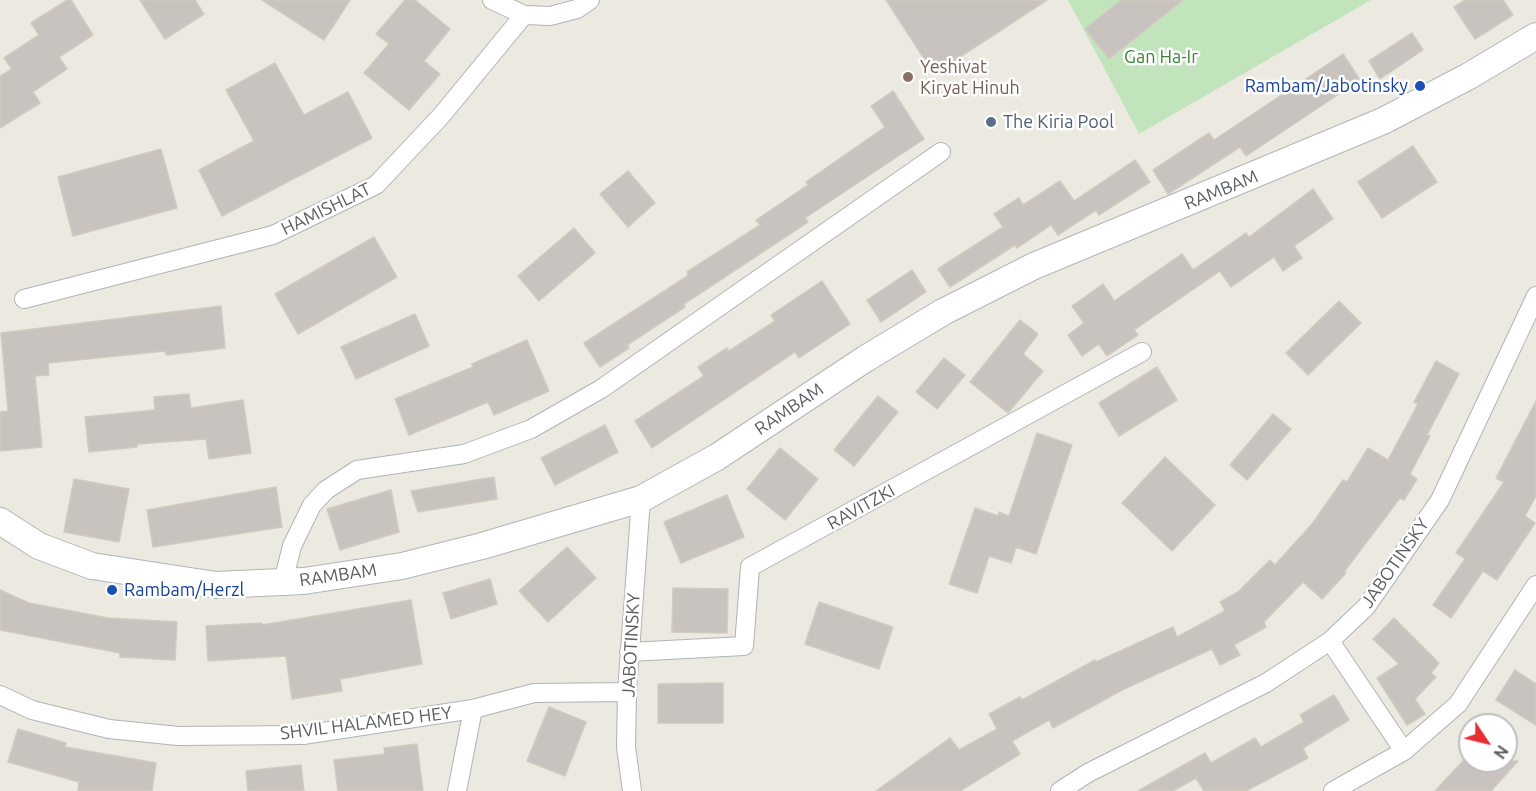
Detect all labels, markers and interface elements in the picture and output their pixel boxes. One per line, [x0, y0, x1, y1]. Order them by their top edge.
park label: Gan Ha-Ir [1124, 46, 1198, 68]
place label: Yeshivat Kiryat Hinuh [920, 56, 1020, 98]
marker: Yeshivat Kiryat Hinuh [901, 70, 915, 84]
place label: Rambam/Jabotinsky [1245, 75, 1408, 97]
marker: Rambam/Jabotinsky [1413, 79, 1427, 93]
place label: The Kiria Pool [1003, 111, 1114, 133]
marker: The Kiria Pool [984, 115, 998, 129]
street label: RAMBAM [1181, 165, 1261, 215]
street label: HAMISHLAT [278, 178, 374, 240]
street label: RAMBAM [751, 378, 827, 440]
street label: RAVITZKI [823, 480, 899, 534]
street label: JABOTINSKY [1356, 514, 1434, 612]
street label: RAMBAM [298, 559, 378, 591]
place label: Rambam/Herzl [124, 579, 244, 601]
marker: Rambam/Herzl [105, 583, 119, 597]
street label: JABOTINSKY [617, 592, 645, 698]
street label: SHVIL HALAMED HEY [279, 702, 453, 744]
north arrow [1458, 713, 1518, 773]
text: N [1490, 742, 1512, 762]

